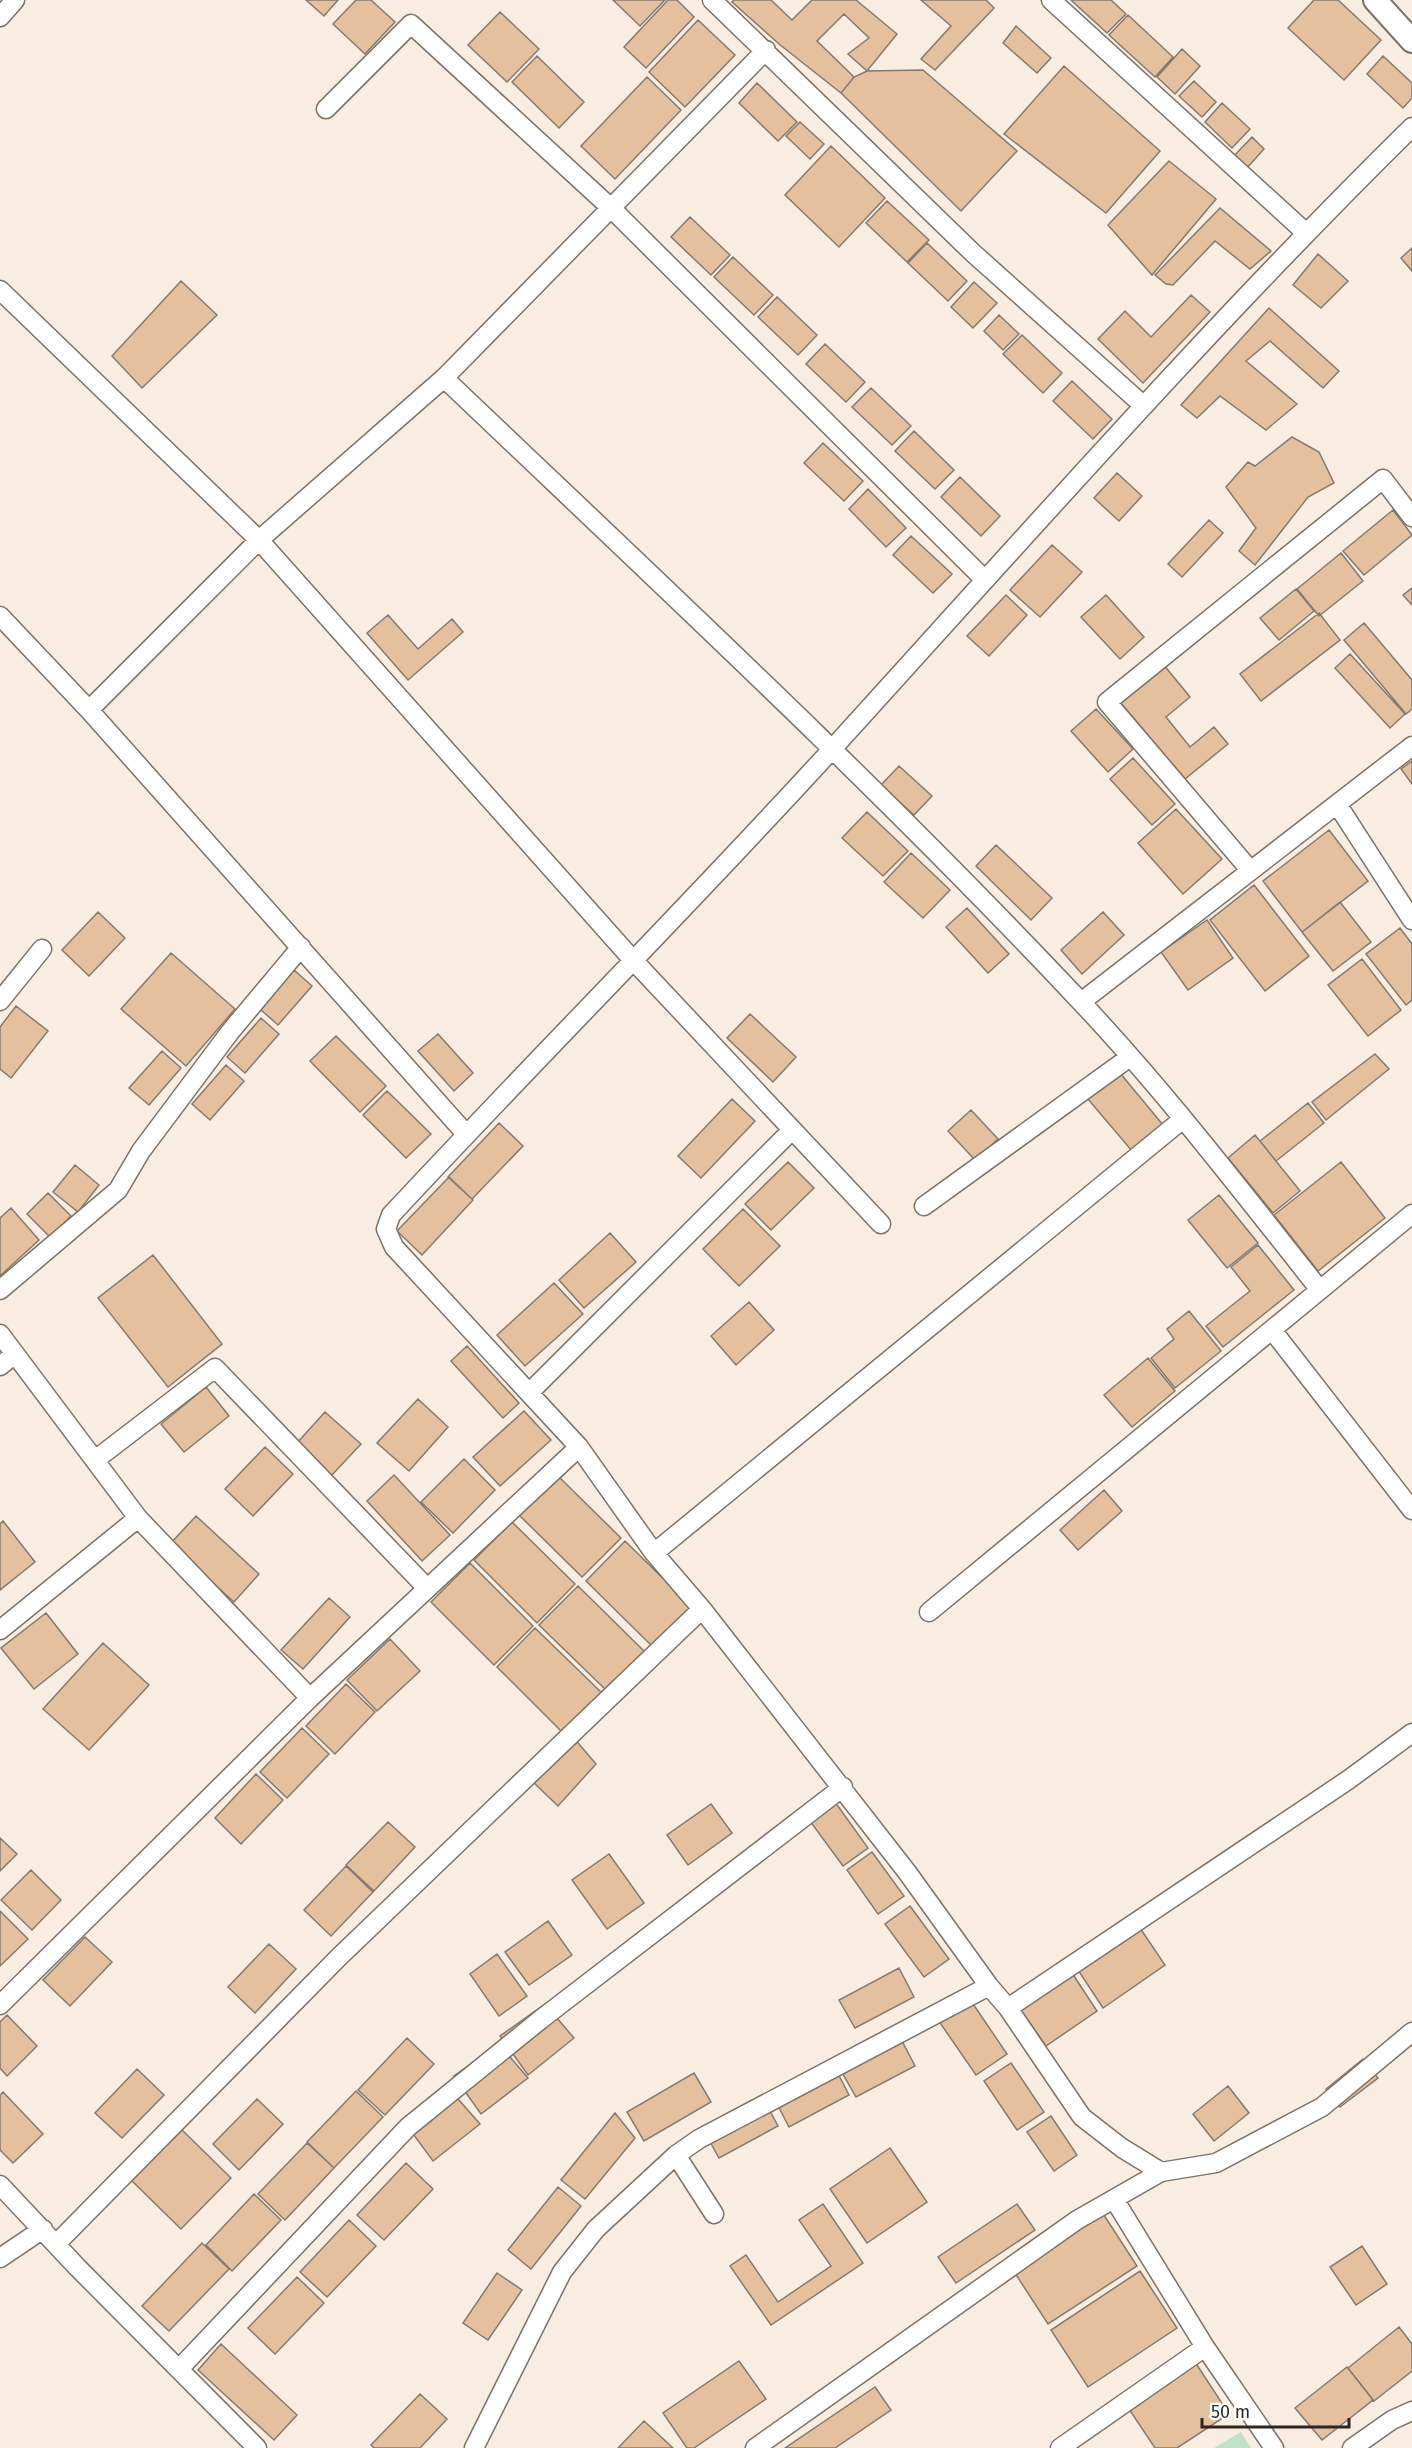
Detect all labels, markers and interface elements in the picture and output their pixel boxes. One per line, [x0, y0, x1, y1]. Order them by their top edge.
scale bar [1202, 2391, 1349, 2429]
text: 50 m [1211, 2401, 1250, 2423]

